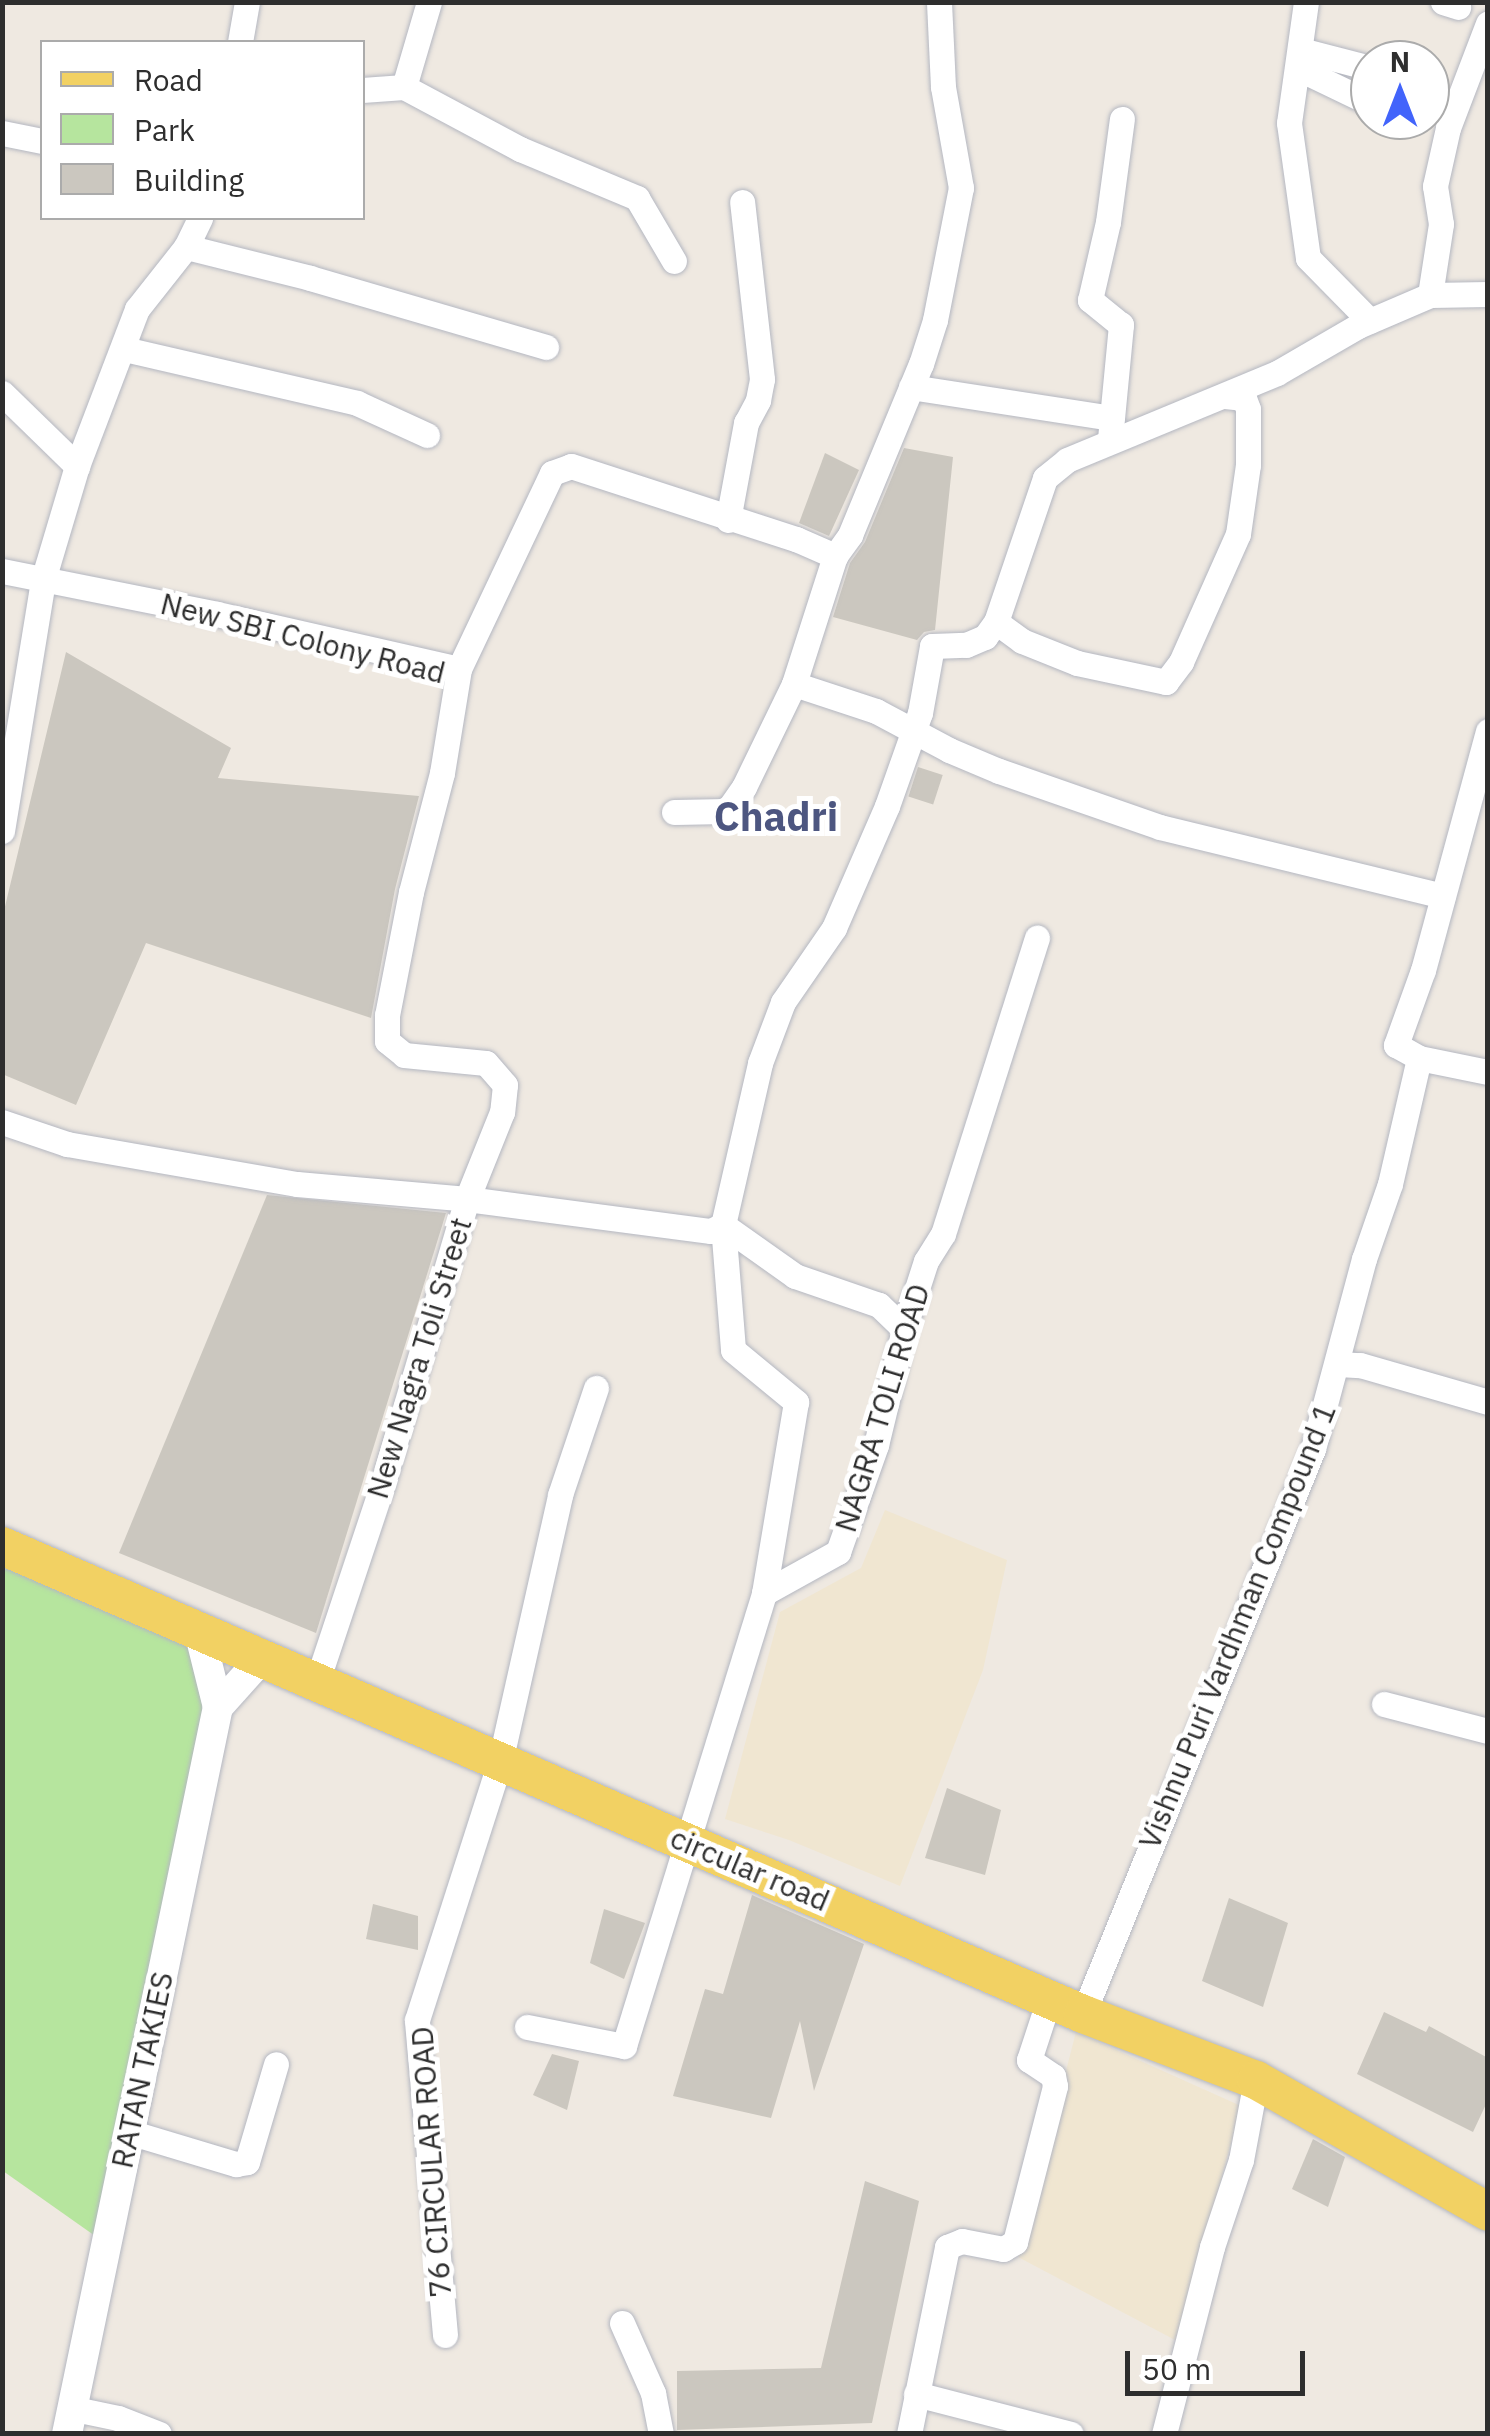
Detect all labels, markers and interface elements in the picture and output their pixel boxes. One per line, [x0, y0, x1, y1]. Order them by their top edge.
legend [40, 40, 365, 220]
north arrow [1350, 40, 1450, 140]
text: N [1390, 43, 1410, 80]
text: Road [134, 60, 203, 99]
text: Park [134, 110, 195, 149]
text: Building [134, 160, 244, 199]
street label: New SBI Colony Road [157, 585, 449, 691]
district label: Chadri [714, 792, 838, 840]
street label: New Nagra Toli Street [359, 1213, 479, 1503]
street label: NAGRA TOLI ROAD [827, 1280, 937, 1536]
street label: Vishnu Puri Vardhman Compound 1 [1131, 1398, 1343, 1854]
street label: circular road [665, 1819, 835, 1919]
street label: RATAN TAKIES [104, 1969, 180, 2171]
street label: 76 CIRCULAR ROAD [404, 2025, 458, 2299]
scale bar [1130, 2331, 1310, 2393]
text: 50 m [1142, 2349, 1211, 2388]

